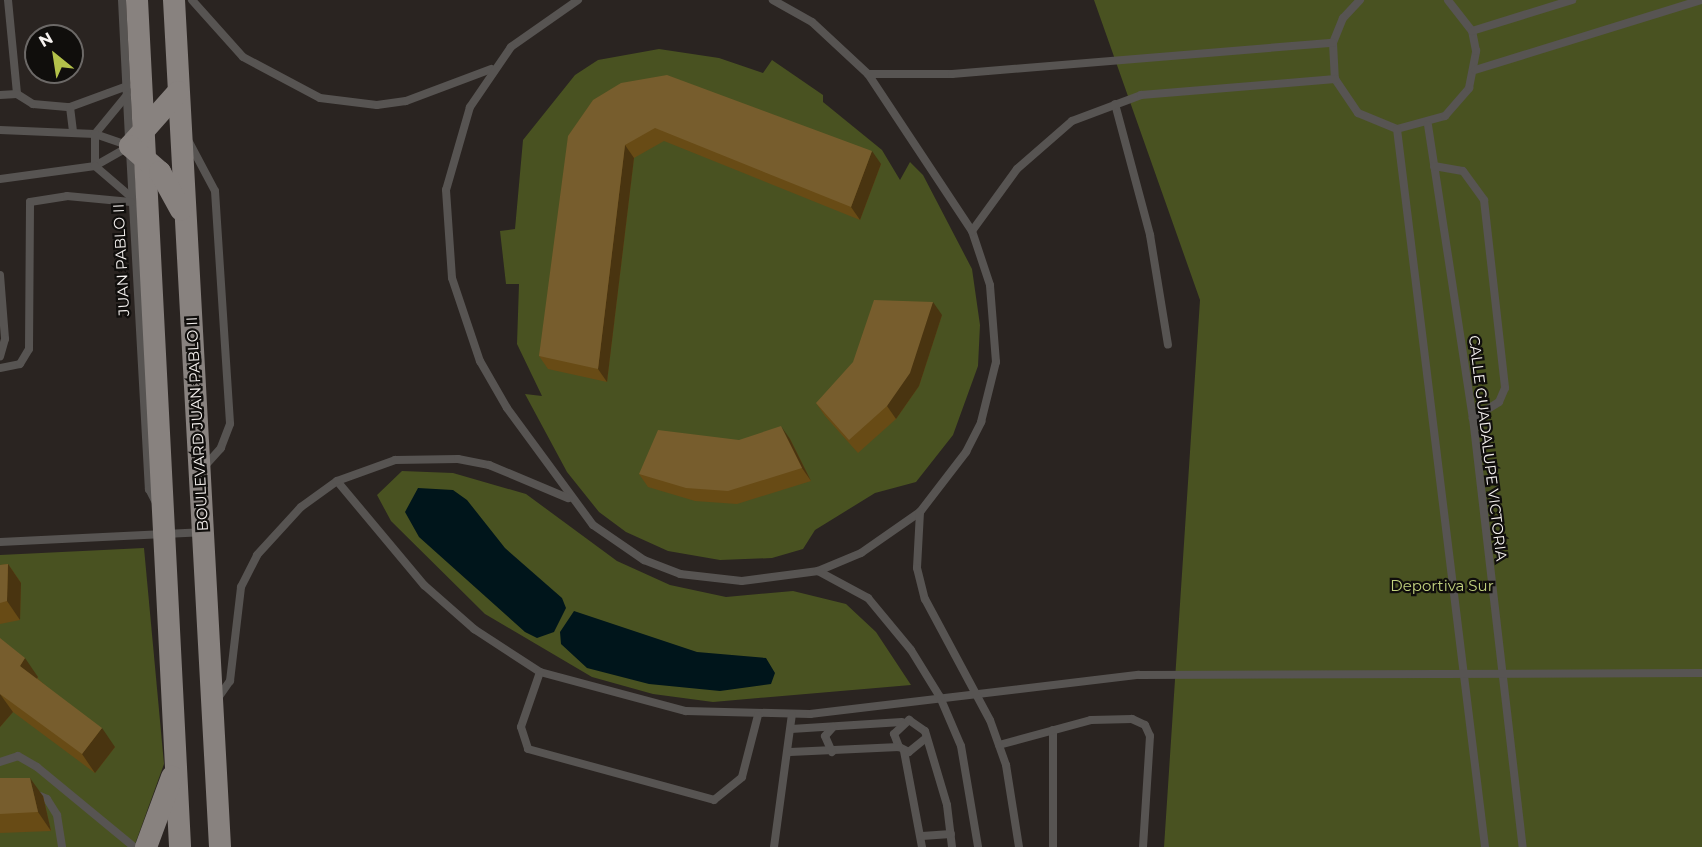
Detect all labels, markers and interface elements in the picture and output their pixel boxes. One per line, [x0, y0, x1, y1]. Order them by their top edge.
north arrow [24, 24, 84, 84]
text: N [35, 28, 56, 51]
street label: JUAN PABLO II [109, 203, 133, 317]
street label: BOULEVARD JUAN PABLO II [182, 316, 212, 532]
street label: CALLE GUADALUPE VICTORIA [1465, 334, 1511, 562]
park label: Deportiva Sur [1390, 577, 1494, 595]

